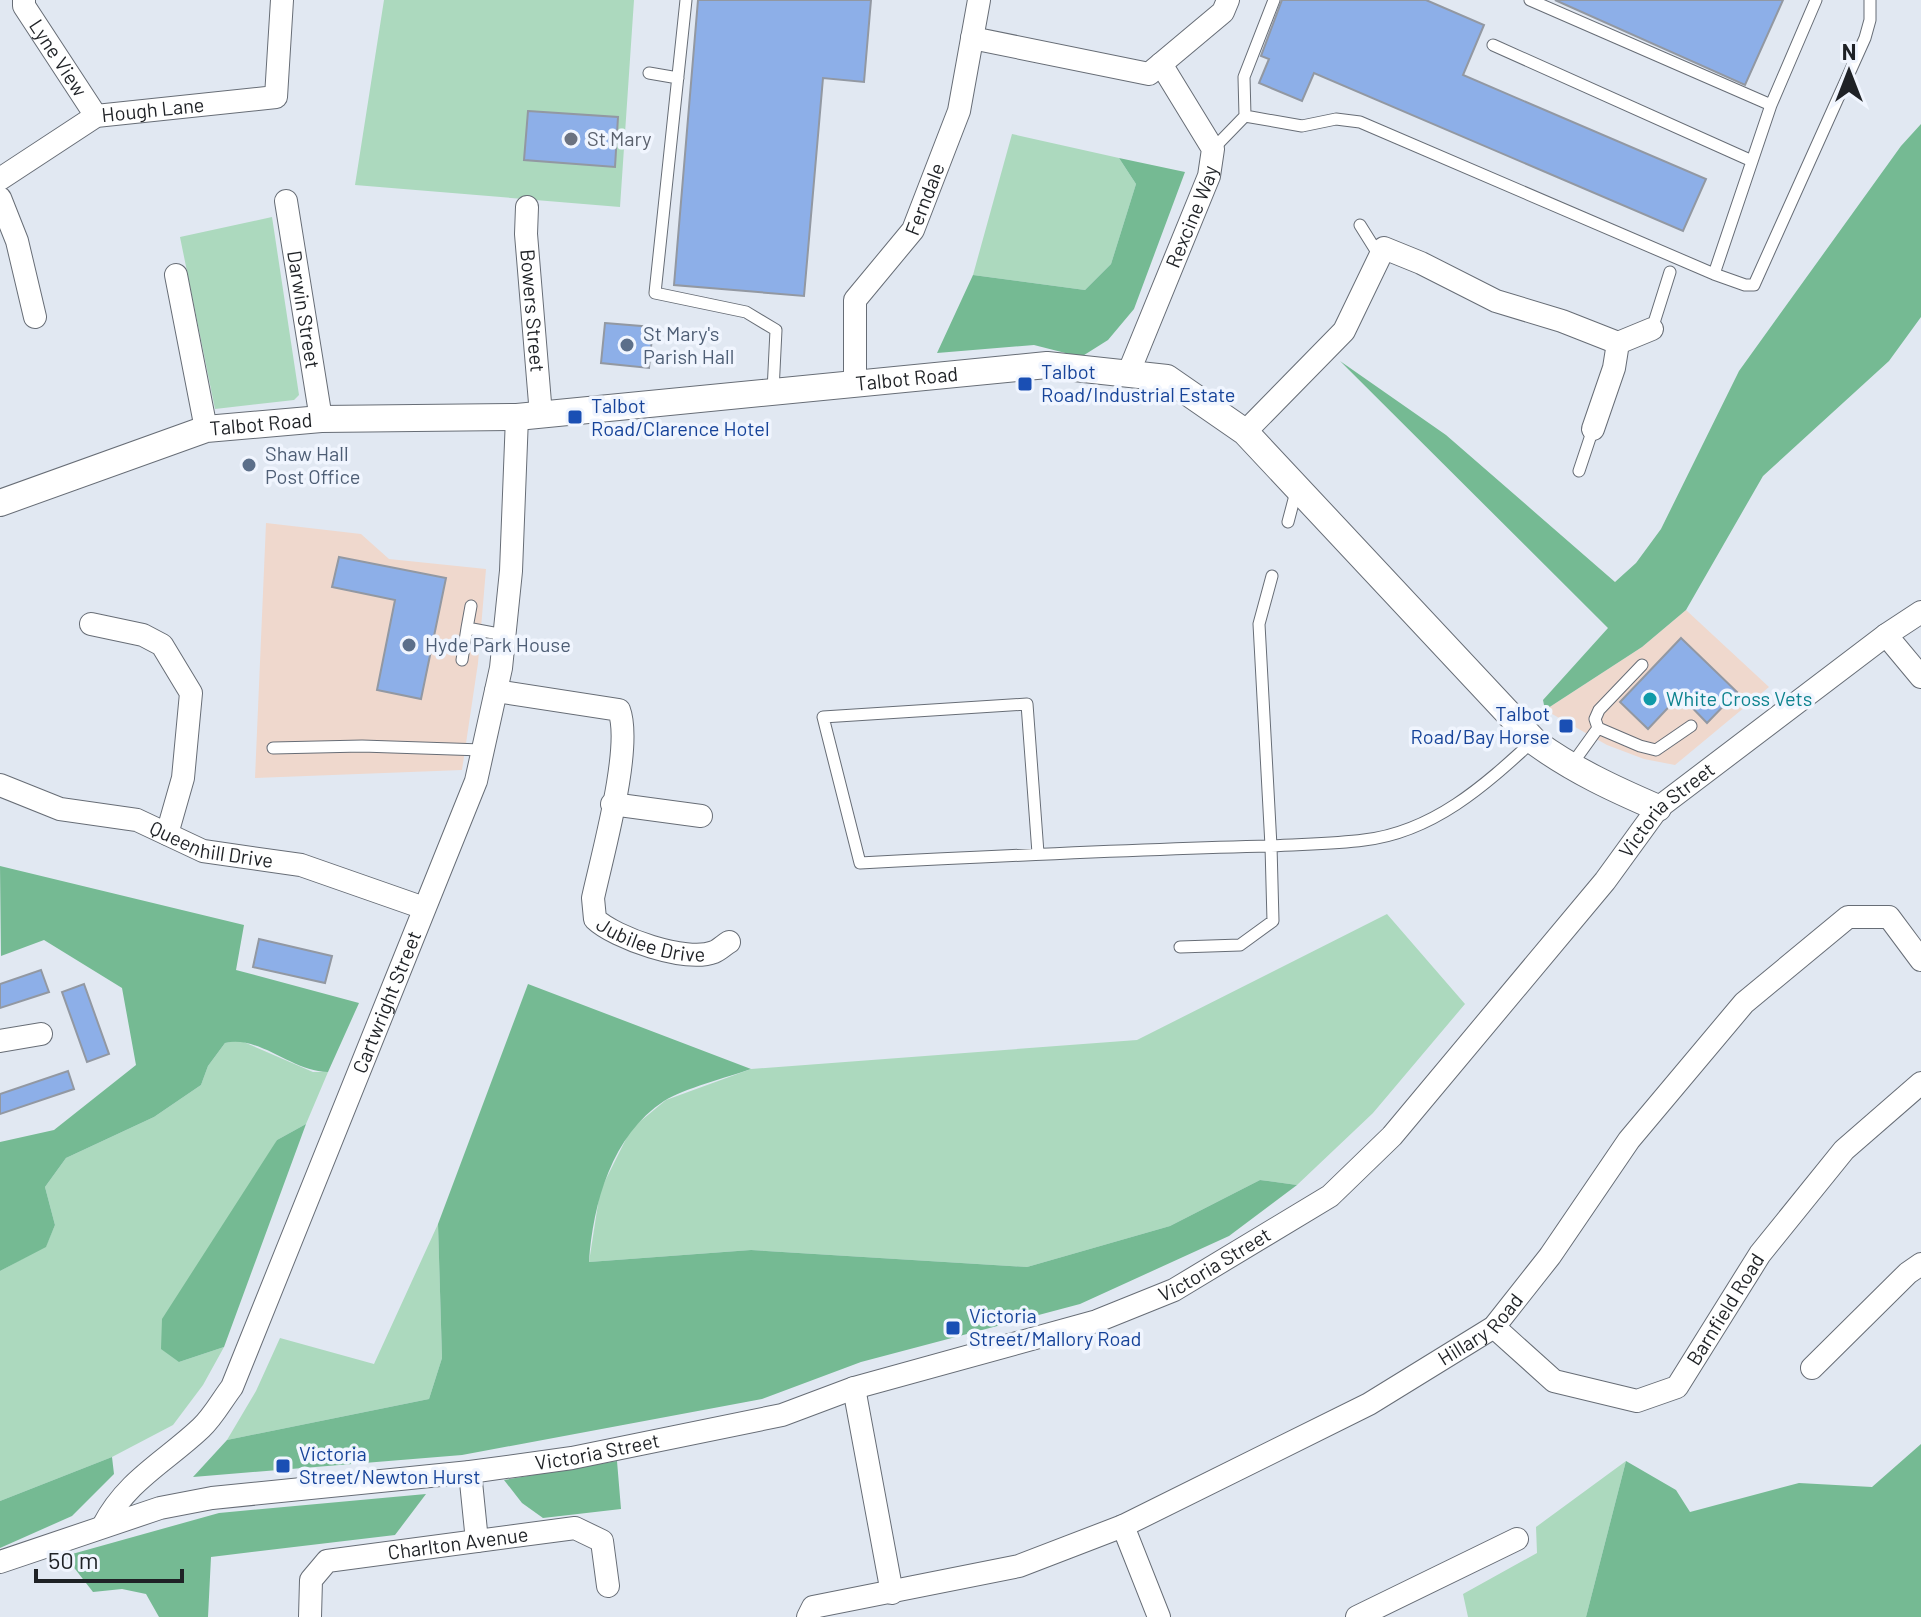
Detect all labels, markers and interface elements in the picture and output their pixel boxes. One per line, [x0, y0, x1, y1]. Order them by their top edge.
street label: Lyne View [25, 14, 93, 100]
north arrow [1809, 32, 1889, 112]
text: N [1842, 38, 1856, 64]
street label: Hough Lane [100, 92, 205, 126]
place label: St Mary [587, 126, 652, 150]
marker: St Mary [562, 130, 580, 148]
street label: Ferndale [899, 159, 949, 238]
street label: Rexcine Way [1160, 164, 1221, 271]
street label: Bowers Street [516, 248, 550, 373]
street label: Darwin Street [283, 249, 326, 370]
place label: St Mary's Parish Hall [643, 321, 734, 368]
marker: St Mary's Parish Hall [618, 336, 636, 354]
place label: Talbot Road/Industrial Estate [1041, 359, 1236, 406]
street label: Talbot Road [854, 361, 959, 395]
marker: Talbot Road/Industrial Estate [1016, 375, 1034, 393]
place label: Talbot Road/Clarence Hotel [591, 393, 770, 440]
street label: Talbot Road [208, 407, 313, 440]
marker: Talbot Road/Clarence Hotel [566, 408, 584, 426]
place label: Shaw Hall Post Office [265, 441, 360, 488]
marker: Shaw Hall Post Office [240, 456, 258, 474]
place label: Hyde Park House [425, 632, 571, 656]
marker: Hyde Park House [400, 636, 418, 654]
place label: White Cross Vets [1666, 686, 1812, 710]
marker: White Cross Vets [1641, 690, 1659, 708]
place label: Talbot Road/Bay Horse [1411, 701, 1550, 748]
marker: Talbot Road/Bay Horse [1557, 717, 1575, 735]
street label: Victoria Street [1613, 757, 1719, 862]
street label: Queenhill Drive [146, 815, 275, 872]
street label: Jubilee Drive [592, 911, 705, 966]
street label: Cartwright Street [347, 927, 425, 1076]
street label: Victoria Street [1155, 1222, 1275, 1306]
street label: Barnfield Road [1681, 1248, 1769, 1369]
street label: Hillary Road [1433, 1288, 1527, 1370]
place label: Victoria Street/Mallory Road [969, 1303, 1142, 1350]
marker: Victoria Street/Mallory Road [944, 1319, 962, 1337]
street label: Victoria Street [533, 1427, 662, 1474]
place label: Victoria Street/Newton Hurst [299, 1441, 481, 1488]
marker: Victoria Street/Newton Hurst [274, 1457, 292, 1475]
street label: Charlton Avenue [386, 1521, 529, 1564]
scale bar [36, 1533, 182, 1583]
text: 50 m [48, 1545, 99, 1574]

